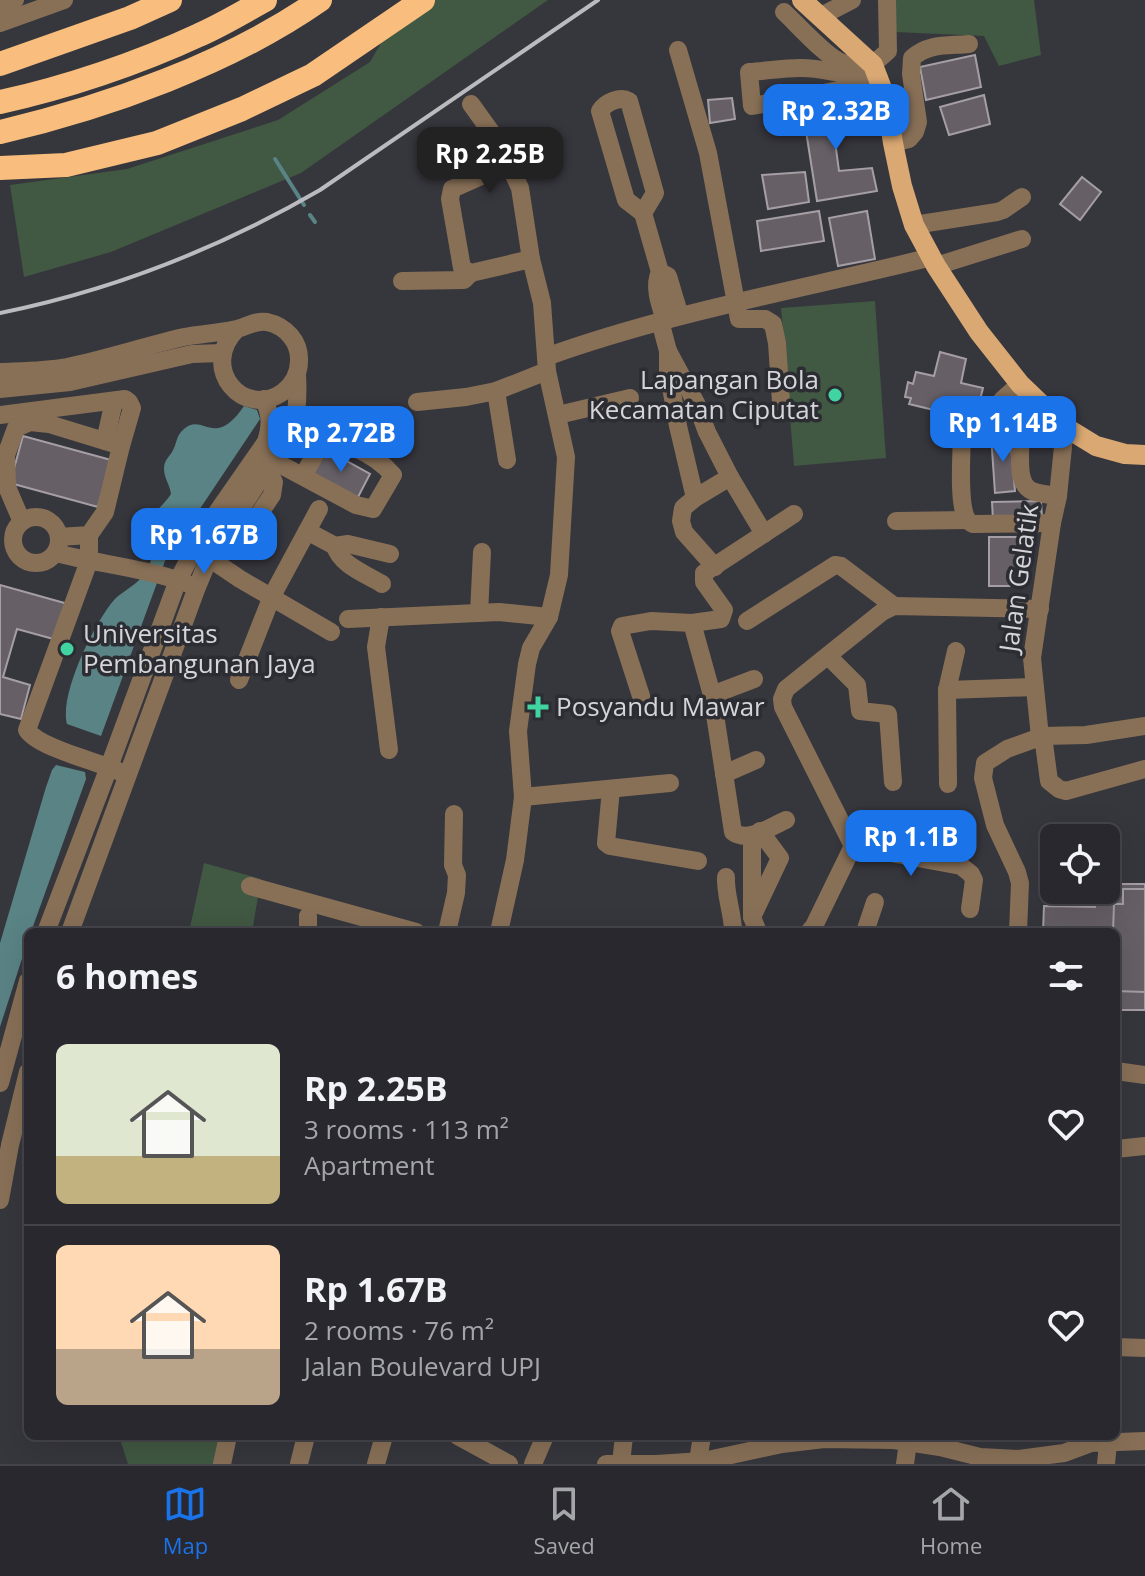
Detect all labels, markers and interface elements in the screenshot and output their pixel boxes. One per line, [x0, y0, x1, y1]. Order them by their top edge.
pin: Rp 2.32B [753, 84, 919, 152]
text: Rp 2.32B [781, 92, 891, 128]
pin: Rp 2.25B [407, 127, 573, 195]
text: Rp 2.25B [435, 135, 545, 171]
place label: Lapangan Bola Kecamatan Ciputat [589, 361, 819, 427]
marker: Lapangan Bola Kecamatan Ciputat [826, 386, 844, 404]
pin: Rp 1.14B [920, 396, 1086, 464]
text: Rp 1.14B [948, 404, 1058, 440]
pin: Rp 2.72B [258, 406, 424, 474]
text: Rp 2.72B [286, 414, 396, 450]
street label: Jalan Gelatik [989, 501, 1046, 657]
pin: Rp 1.67B [121, 508, 287, 576]
text: Rp 1.67B [149, 516, 259, 552]
place label: Universitas Pembangunan Jaya [83, 615, 316, 681]
marker: Universitas Pembangunan Jaya [58, 640, 76, 658]
place label: Posyandu Mawar [556, 688, 765, 724]
marker: Posyandu Mawar [527, 696, 549, 718]
pin: Rp 1.1B [837, 810, 985, 878]
text: Rp 1.1B [864, 818, 959, 854]
map controls [1040, 824, 1120, 904]
button: locate [1040, 824, 1120, 904]
text: 6 homes [56, 953, 198, 999]
icon: filters [1044, 954, 1088, 998]
text: Rp 2.25B [304, 1065, 448, 1111]
icon: home [120, 1076, 216, 1172]
icon: heart [1044, 1102, 1088, 1146]
text: 3 rooms · 113 m² [304, 1111, 509, 1147]
text: Apartment [304, 1147, 435, 1183]
text: Rp 1.67B [304, 1266, 448, 1312]
icon: home [120, 1277, 216, 1373]
icon: heart [1044, 1303, 1088, 1347]
text: 2 rooms · 76 m² [304, 1312, 494, 1348]
text: Jalan Boulevard UPJ [304, 1348, 541, 1384]
tab: Map [163, 1482, 208, 1560]
tab: Saved [534, 1482, 595, 1560]
tab: Home [920, 1482, 982, 1560]

